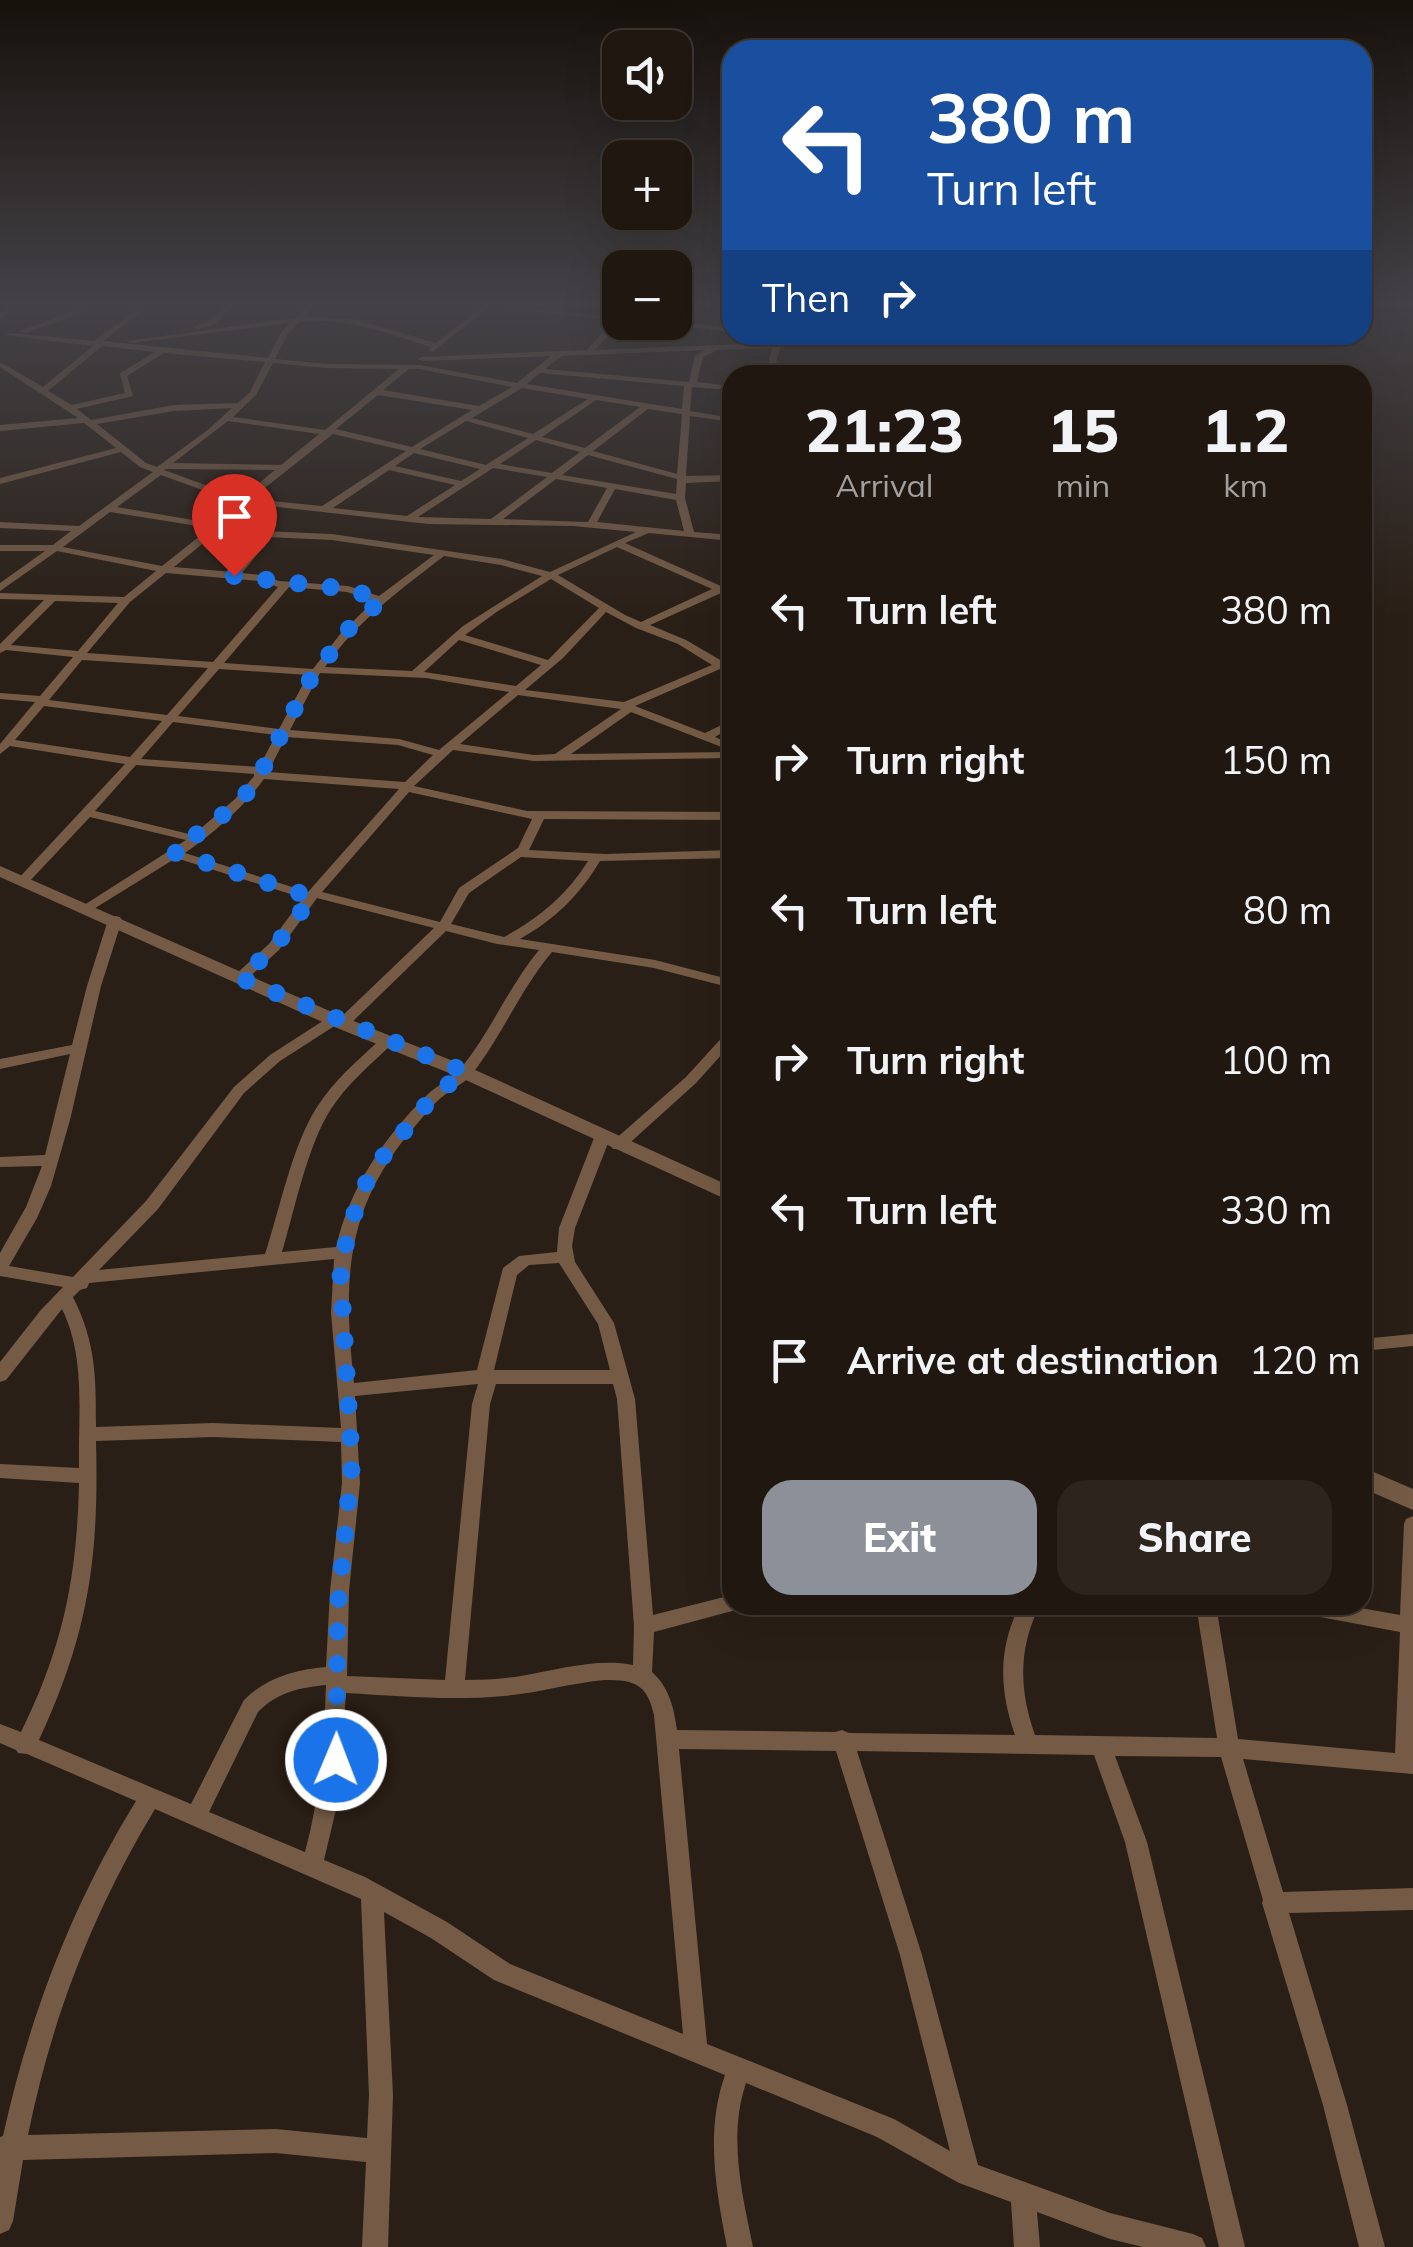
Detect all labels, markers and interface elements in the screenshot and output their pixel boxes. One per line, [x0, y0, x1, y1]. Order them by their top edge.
map controls [602, 30, 692, 340]
button: sound [602, 30, 692, 120]
text: 380 m [927, 73, 1135, 161]
icon: left [762, 80, 892, 210]
button: + [602, 140, 692, 230]
text: Turn left [927, 160, 1096, 216]
button: − [602, 250, 692, 340]
icon: right [870, 270, 925, 325]
text: Then [762, 274, 850, 322]
text: 21:23 [805, 392, 964, 467]
text: 15 [1047, 392, 1119, 467]
text: 1.2 [1202, 392, 1289, 467]
text: Arrival [836, 465, 933, 505]
text: min [1056, 465, 1110, 505]
text: km [1223, 465, 1268, 505]
pin [192, 474, 277, 577]
icon: arrive [207, 489, 262, 544]
icon: left [762, 583, 817, 638]
text: Turn left [847, 586, 997, 634]
text: 380 m [1220, 586, 1332, 634]
icon: right [762, 733, 817, 788]
text: Turn right [847, 736, 1024, 784]
text: 150 m [1220, 736, 1332, 784]
icon: left [762, 883, 817, 938]
text: Turn left [847, 886, 997, 934]
text: 80 m [1243, 886, 1332, 934]
icon: right [762, 1033, 817, 1088]
text: Turn right [847, 1036, 1024, 1084]
text: 100 m [1220, 1036, 1332, 1084]
icon: left [762, 1183, 817, 1238]
text: Turn left [847, 1186, 997, 1234]
text: 330 m [1220, 1186, 1332, 1234]
icon: arrive [762, 1333, 817, 1388]
text: Arrive at destination [847, 1336, 1219, 1384]
text: 120 m [1249, 1336, 1361, 1384]
button: Exit [762, 1480, 1037, 1595]
button: Share [1057, 1480, 1332, 1595]
position arrow [284, 1708, 388, 1812]

